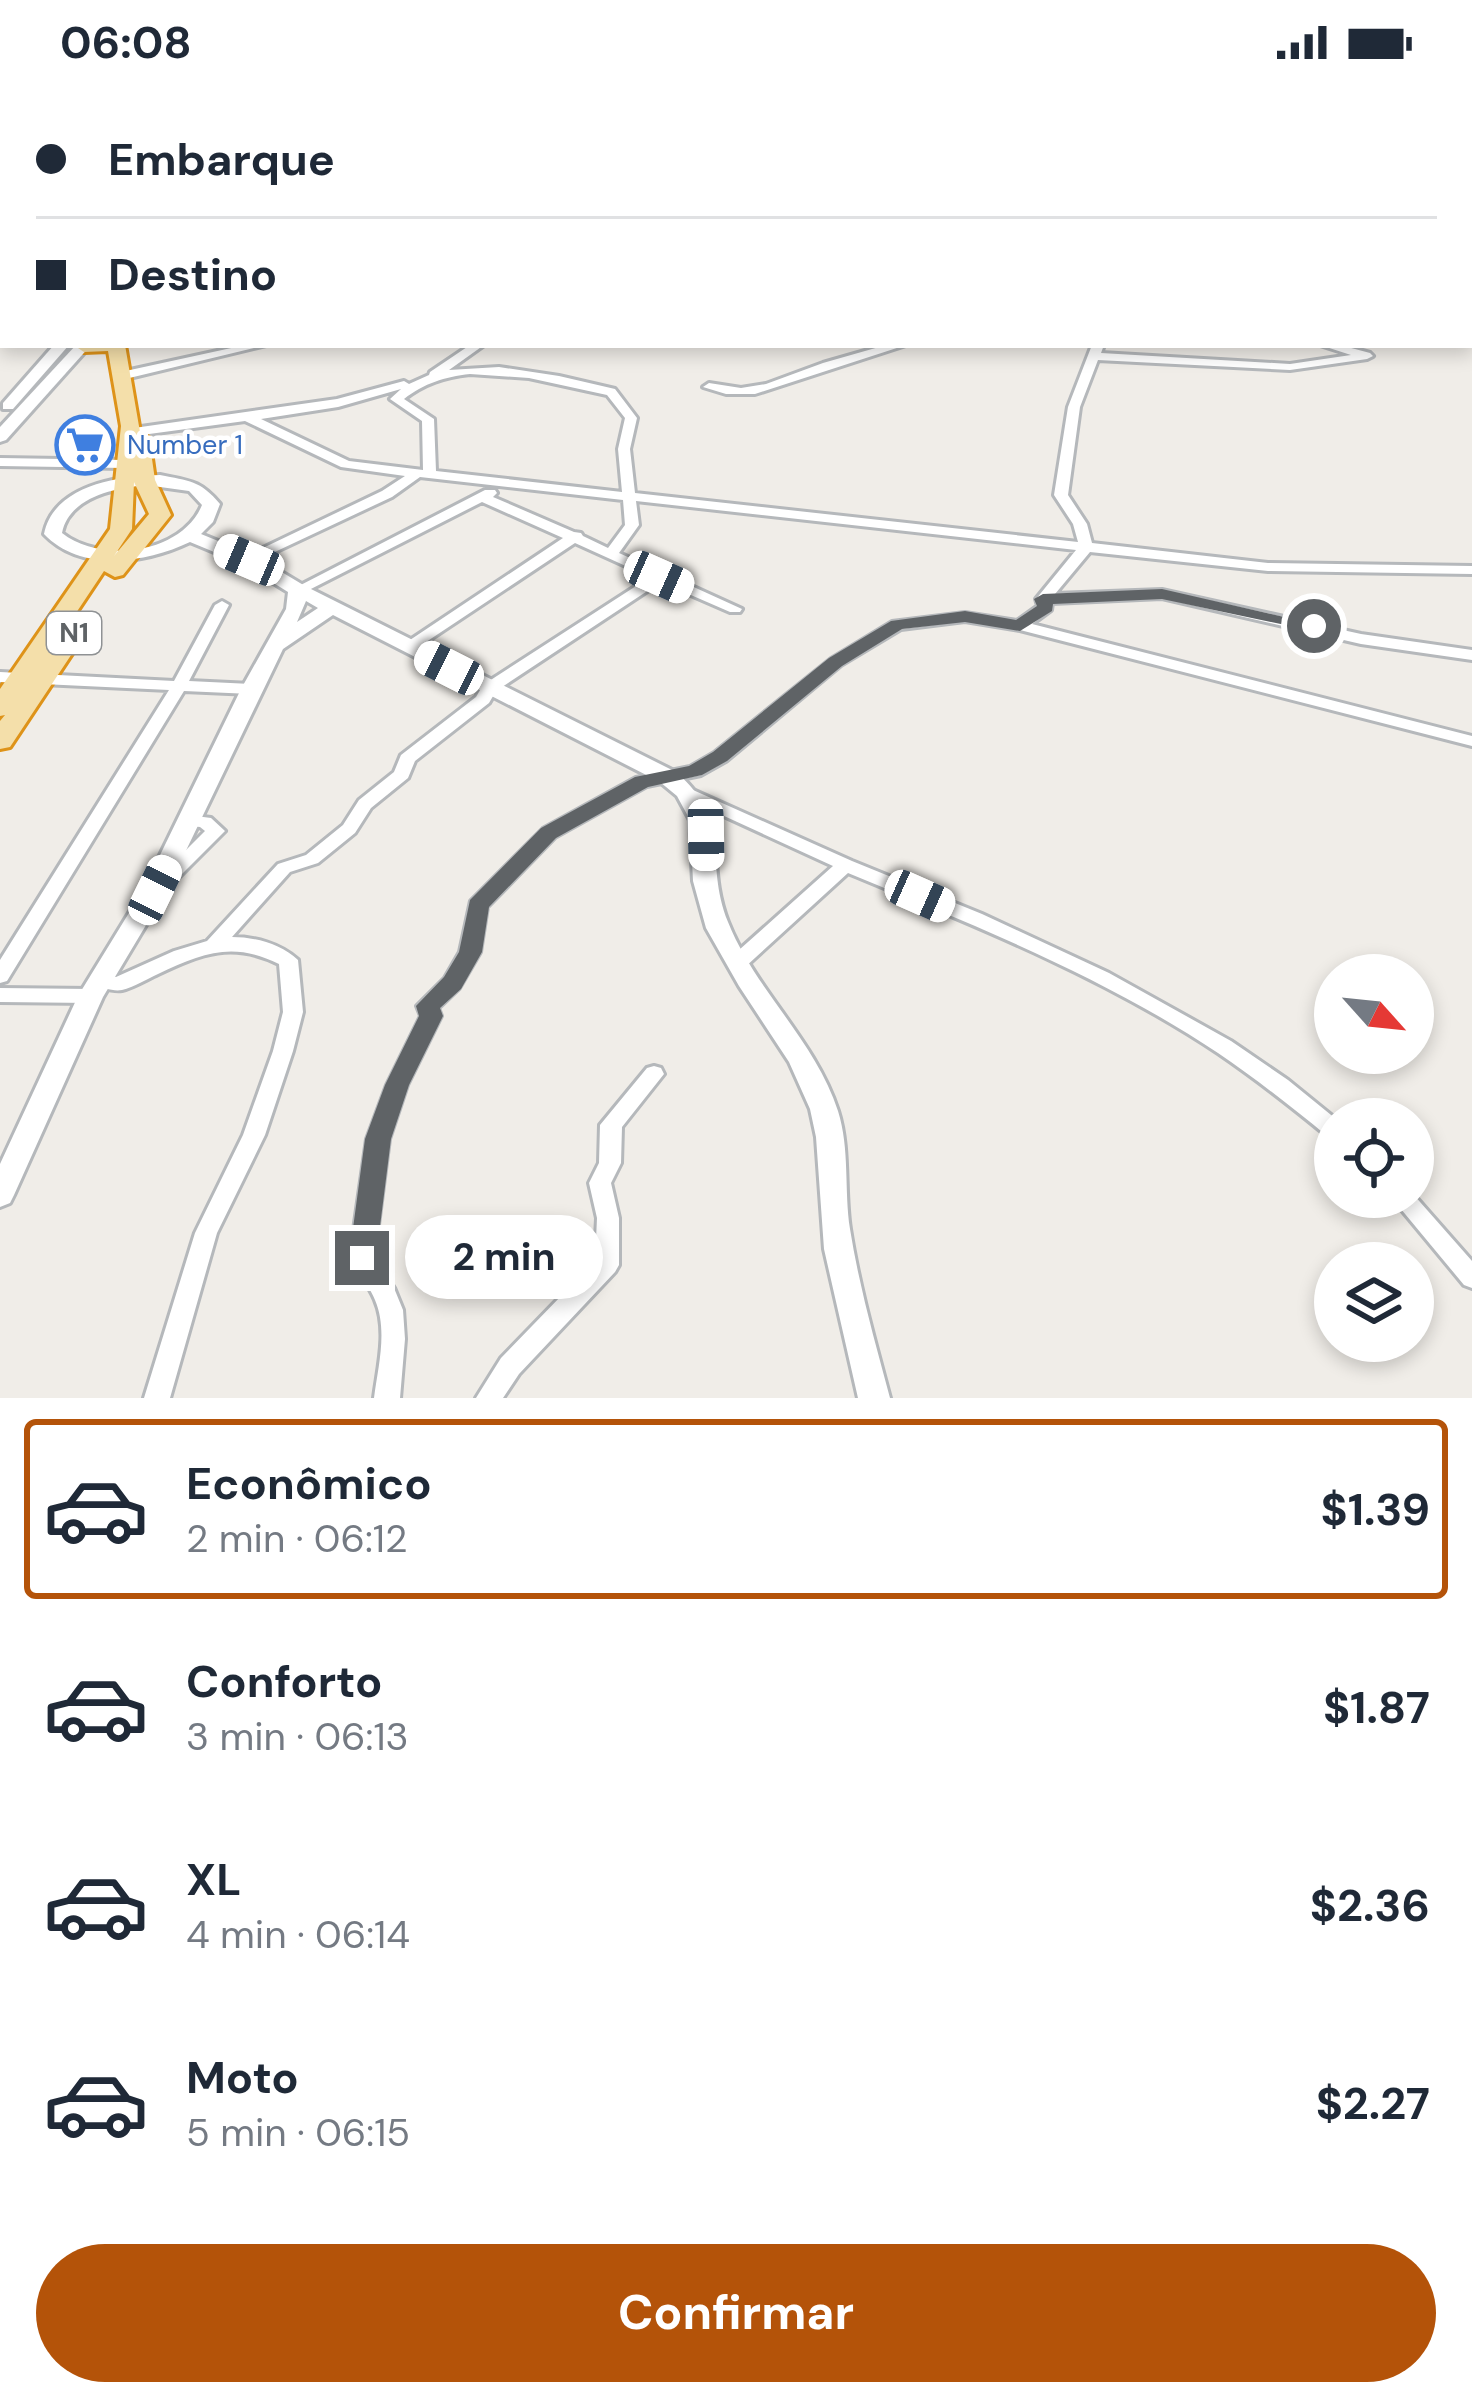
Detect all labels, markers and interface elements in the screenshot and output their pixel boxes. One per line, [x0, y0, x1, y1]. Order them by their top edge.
text: 06:08 [60, 13, 192, 72]
text: Embarque [108, 130, 335, 189]
text: Destino [108, 245, 277, 304]
supermarket icon: Number 1 [54, 414, 116, 476]
place label: Number 1 [127, 427, 243, 462]
car [209, 529, 289, 591]
car [619, 546, 699, 608]
route start [1287, 599, 1341, 653]
road number: N1 [47, 612, 101, 654]
car [409, 636, 489, 700]
car [687, 799, 725, 871]
car [123, 850, 187, 930]
car [880, 865, 960, 927]
north arrow [1314, 954, 1434, 1074]
map controls [1314, 954, 1434, 1362]
button: locate [1314, 1098, 1434, 1218]
callout: 2 min [404, 1216, 602, 1300]
route end [335, 1231, 389, 1285]
text: 2 min [452, 1231, 556, 1282]
button: layers [1314, 1242, 1434, 1362]
text: Econômico [186, 1454, 432, 1513]
icon: car [42, 1455, 150, 1563]
text: $1.39 [1320, 1480, 1430, 1539]
text: 2 min · 06:12 [186, 1513, 407, 1564]
text: Conforto [186, 1652, 382, 1711]
icon: car [42, 1653, 150, 1761]
text: $1.87 [1323, 1678, 1430, 1737]
text: 3 min · 06:13 [186, 1711, 409, 1762]
text: XL [186, 1850, 241, 1909]
icon: car [42, 1851, 150, 1959]
text: $2.36 [1310, 1876, 1430, 1935]
text: 4 min · 06:14 [186, 1909, 410, 1960]
text: Moto [186, 2048, 299, 2107]
icon: car [42, 2049, 150, 2157]
text: $2.27 [1316, 2074, 1430, 2133]
text: 5 min · 06:15 [186, 2107, 410, 2158]
button: Confirmar [36, 2244, 1436, 2382]

